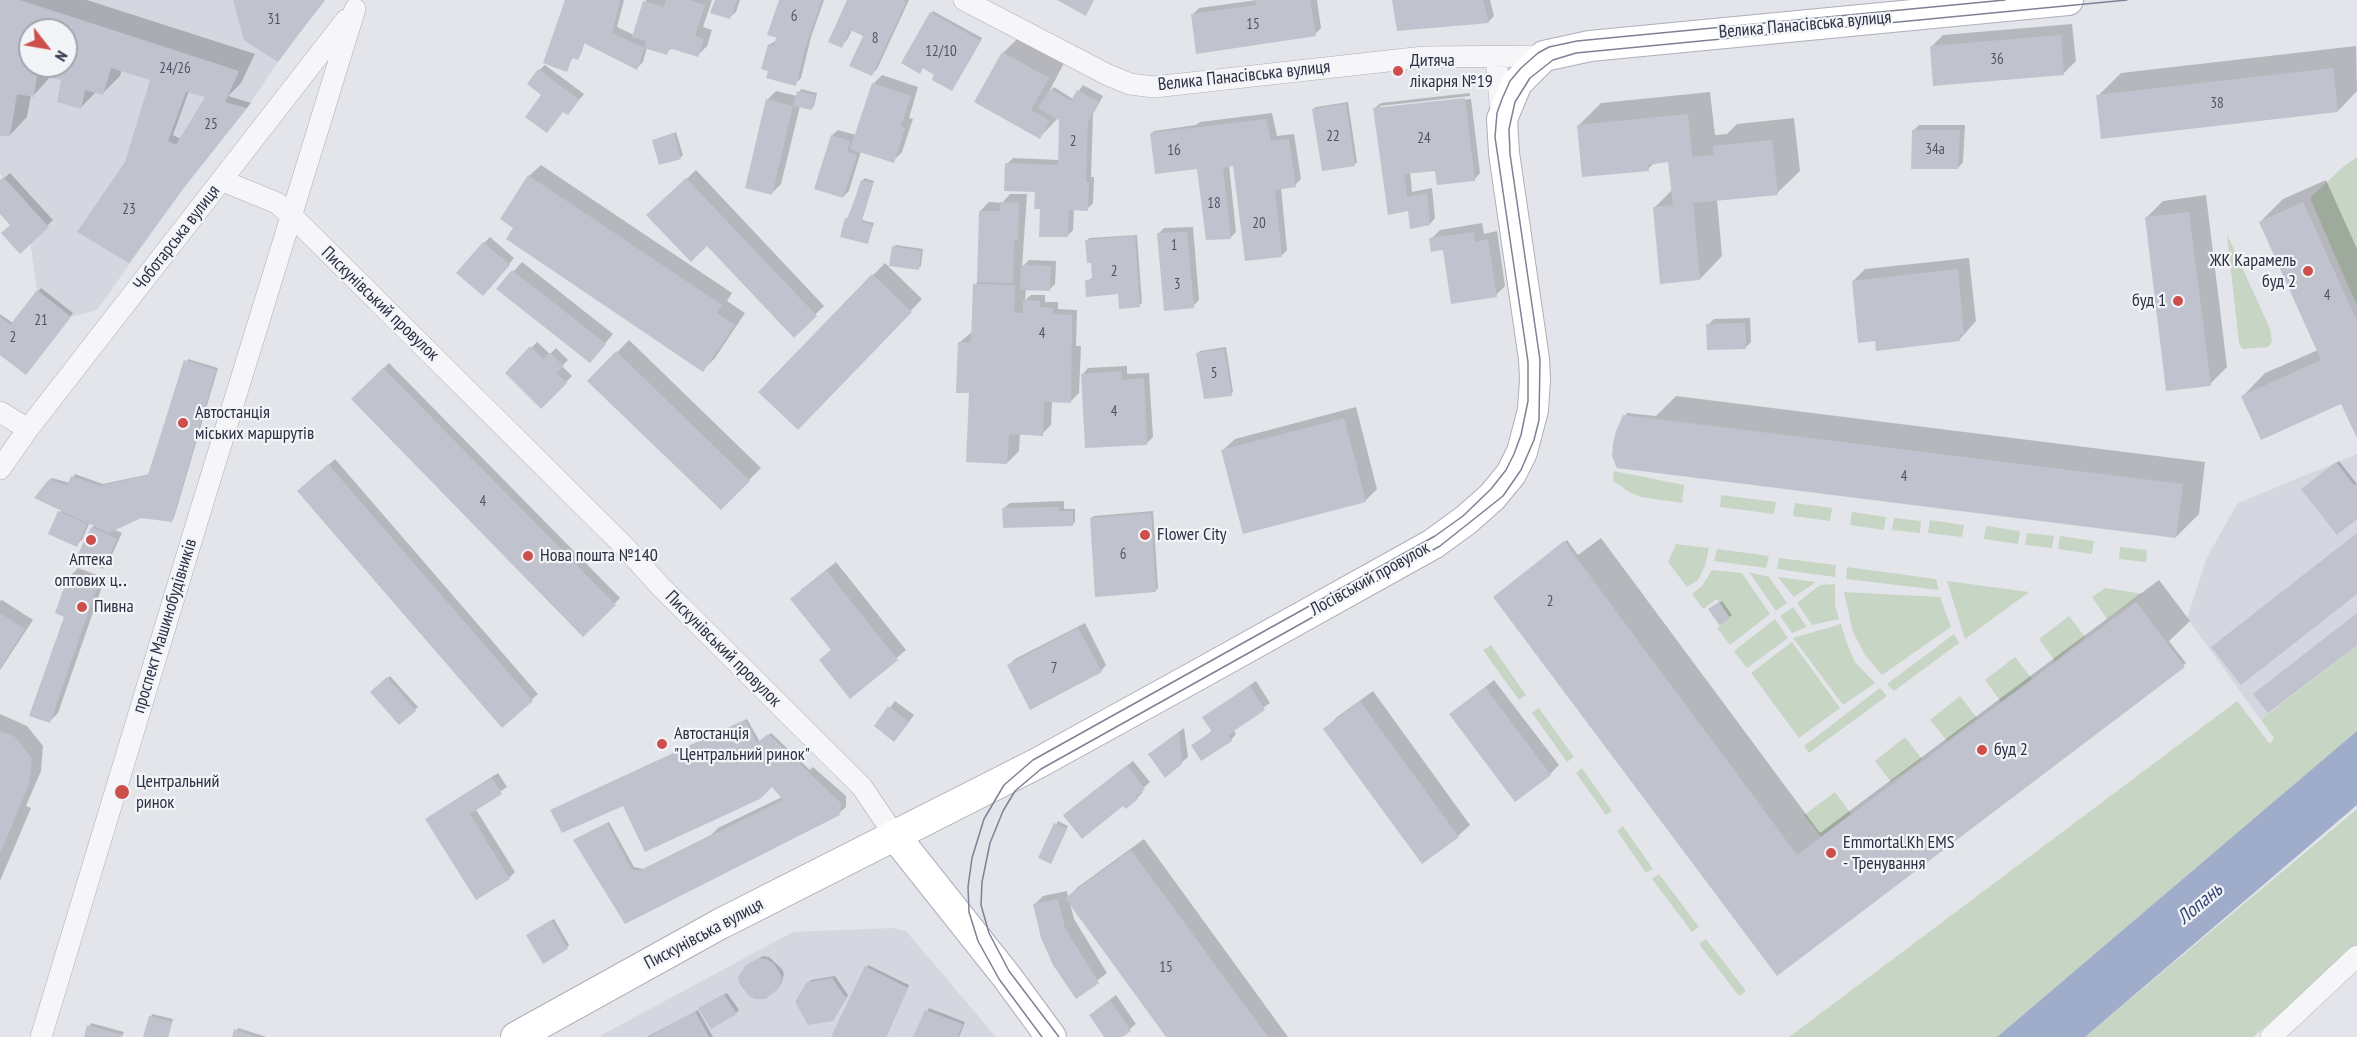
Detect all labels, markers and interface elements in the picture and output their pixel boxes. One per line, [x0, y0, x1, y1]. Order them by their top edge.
street label: Велика Панасівська вулиця [1718, 7, 1892, 43]
house number: 6 [791, 8, 797, 26]
house number: 31 [267, 11, 281, 29]
house number: 15 [1246, 16, 1260, 34]
north arrow [18, 18, 78, 78]
house number: 8 [872, 30, 878, 48]
house number: 12/10 [925, 43, 957, 61]
text: N [51, 47, 73, 65]
place label: Дитяча лікарня №19 [1410, 50, 1493, 92]
house number: 36 [1990, 51, 2004, 69]
street label: Велика Панасівська вулиця [1157, 56, 1331, 96]
house number: 24/26 [159, 60, 191, 78]
marker: Дитяча лікарня №19 [1391, 64, 1405, 78]
house number: 38 [2210, 95, 2224, 113]
house number: 25 [204, 116, 218, 134]
house number: 22 [1326, 128, 1340, 146]
house number: 24 [1417, 130, 1431, 148]
house number: 2 [1070, 133, 1076, 151]
house number: 34а [1925, 141, 1945, 159]
house number: 16 [1167, 142, 1181, 160]
street label: Чоботарська вулиця [129, 181, 225, 295]
house number: 18 [1207, 195, 1221, 213]
house number: 23 [122, 201, 136, 219]
house number: 20 [1252, 215, 1266, 233]
house number: 1 [1171, 237, 1177, 255]
street label: Пискунівський провулок [317, 242, 443, 366]
place label: ЖК Карамель буд 2 [2210, 250, 2296, 292]
house number: 2 [1111, 263, 1117, 281]
marker: ЖК Карамель буд 2 [2301, 264, 2315, 278]
house number: 3 [1174, 276, 1180, 294]
house number: 4 [2324, 287, 2330, 305]
place label: буд 1 [2132, 290, 2166, 312]
marker: буд 1 [2171, 294, 2185, 308]
house number: 21 [34, 312, 48, 330]
house number: 4 [1039, 325, 1045, 343]
house number: 2 [10, 329, 16, 347]
house number: 5 [1211, 365, 1217, 383]
place label: Автостанція міських маршрутів [195, 402, 314, 444]
house number: 4 [1111, 403, 1117, 421]
marker: Автостанція міських маршрутів [176, 416, 190, 430]
house number: 4 [1901, 468, 1907, 486]
house number: 4 [480, 493, 486, 511]
place label: Flower City [1157, 524, 1227, 546]
marker: Flower City [1138, 528, 1152, 542]
marker: Аптека оптових ц‥ [84, 533, 98, 547]
street label: проспект Машинобудівників [128, 536, 202, 716]
street label: Лосівський провулок [1306, 537, 1434, 621]
place label: Нова пошта №140 [540, 545, 658, 567]
house number: 6 [1120, 546, 1126, 564]
place label: Аптека оптових ц‥ [55, 549, 127, 592]
marker: Нова пошта №140 [521, 549, 535, 563]
street label: Пискунівський провулок [660, 586, 786, 712]
house number: 2 [1547, 593, 1553, 611]
place label: Пивна [94, 596, 134, 618]
marker: Пивна [75, 600, 89, 614]
house number: 7 [1051, 660, 1057, 678]
place label: Автостанція "Центральний ринок" [674, 723, 810, 766]
marker: Автостанція "Центральний ринок" [655, 737, 669, 751]
place label: буд 2 [1994, 739, 2028, 761]
marker: буд 2 [1975, 743, 1989, 757]
place label: Центральний ринок [136, 771, 219, 814]
marker: Центральний ринок [113, 783, 131, 801]
place label: Emmortal.Kh EMS - Тренування [1843, 832, 1954, 874]
marker: Emmortal.Kh EMS - Тренування [1824, 846, 1838, 860]
water label: Лопань [2173, 878, 2227, 930]
street label: Пискунівська вулиця [641, 894, 767, 974]
house number: 15 [1159, 959, 1173, 977]

